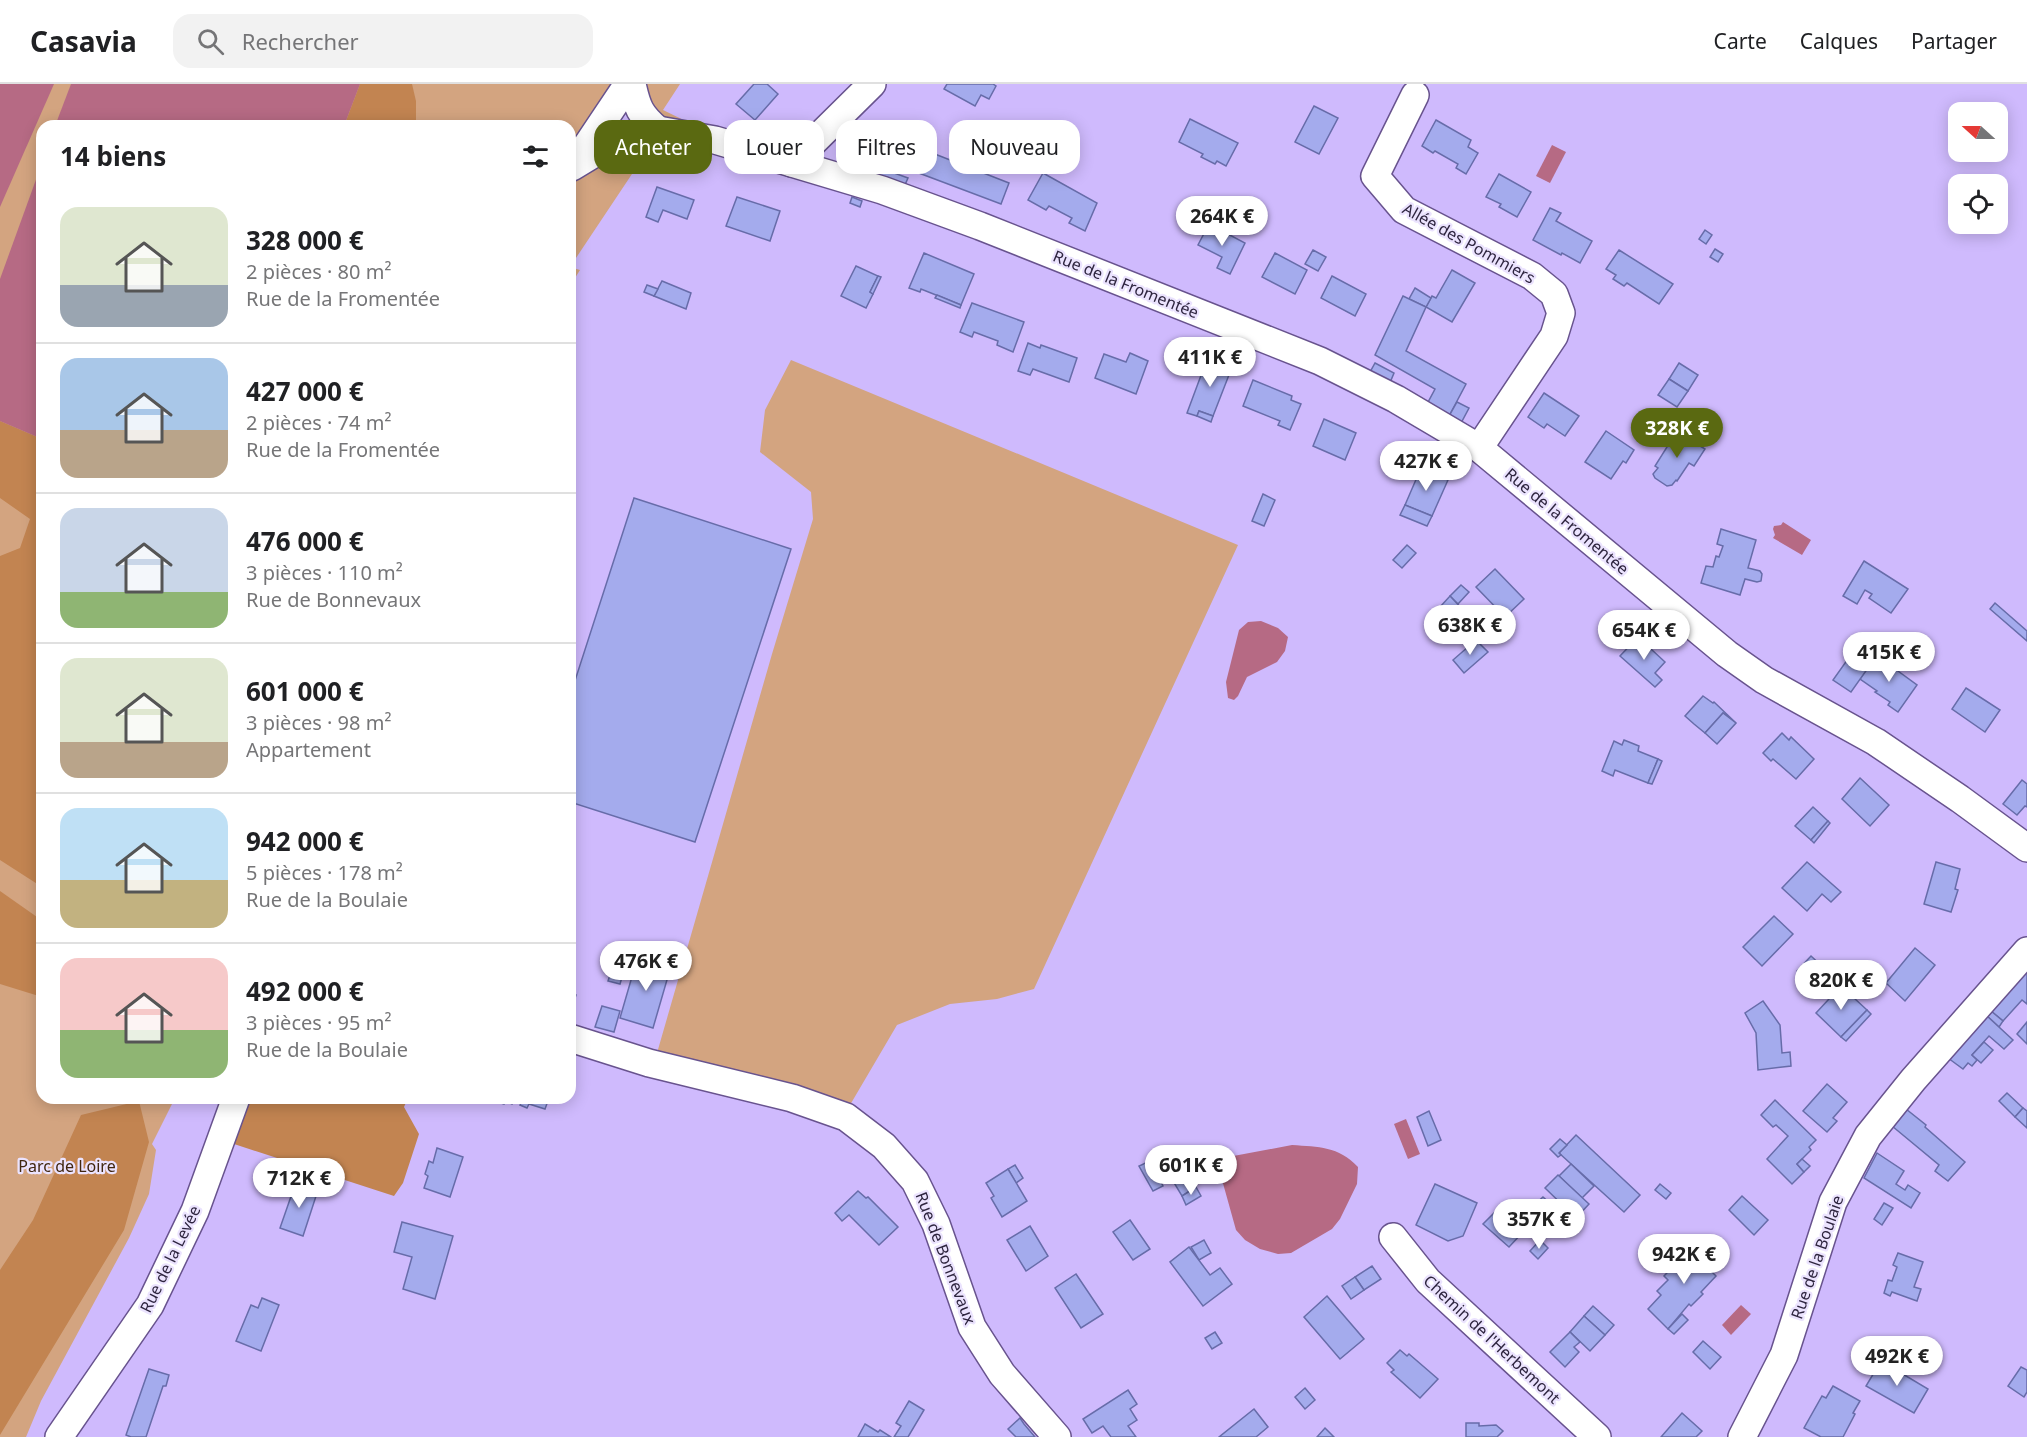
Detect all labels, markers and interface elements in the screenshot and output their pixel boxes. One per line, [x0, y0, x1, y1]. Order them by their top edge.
search box [173, 14, 593, 68]
text: Casavia [30, 22, 137, 60]
icon: search [194, 25, 227, 58]
text: Rechercher [242, 26, 359, 56]
text: Carte [1714, 27, 1767, 55]
text: Calques [1800, 27, 1878, 55]
text: Partager [1911, 27, 1997, 55]
north arrow [1948, 102, 2008, 162]
map controls [1948, 102, 2008, 234]
chip: Acheter [594, 120, 712, 174]
chip: Louer [724, 120, 824, 174]
chip: Filtres [836, 120, 937, 174]
chip: Nouveau [949, 120, 1080, 174]
text: 14 biens [60, 138, 166, 174]
icon: filters [519, 140, 552, 173]
button: locate [1948, 174, 2008, 234]
pin: 264K € [1173, 196, 1271, 247]
street label: Allée des Pommiers [1399, 197, 1539, 289]
text: 264K € [1190, 202, 1254, 229]
text: 328 000 € [246, 222, 364, 258]
icon: home [108, 231, 180, 303]
street label: Rue de la Fromentée [1050, 245, 1202, 323]
text: 2 pièces · 80 m² [246, 258, 391, 285]
text: Rue de la Fromentée [246, 285, 440, 312]
pin: 411K € [1161, 337, 1259, 388]
text: 411K € [1178, 343, 1242, 370]
text: 427 000 € [246, 373, 364, 409]
icon: home [108, 382, 180, 454]
pin: 328K € [1628, 408, 1726, 459]
text: 2 pièces · 74 m² [246, 409, 391, 436]
text: 328K € [1645, 414, 1709, 441]
text: Rue de la Fromentée [246, 436, 440, 463]
pin: 427K € [1377, 441, 1475, 492]
text: 427K € [1394, 447, 1458, 474]
street label: Rue de la Fromentée [1500, 463, 1634, 579]
text: 476 000 € [246, 523, 364, 559]
icon: home [108, 532, 180, 604]
text: 3 pièces · 110 m² [246, 559, 403, 586]
text: Rue de Bonnevaux [246, 586, 421, 613]
pin: 638K € [1421, 605, 1519, 656]
pin: 654K € [1595, 610, 1693, 661]
text: 638K € [1438, 611, 1502, 638]
text: 654K € [1612, 616, 1676, 643]
pin: 415K € [1840, 632, 1938, 683]
text: 415K € [1857, 638, 1921, 665]
text: 601 000 € [246, 673, 364, 709]
icon: home [108, 682, 180, 754]
text: 3 pièces · 98 m² [246, 709, 391, 736]
text: Appartement [246, 736, 371, 763]
text: 942 000 € [246, 823, 364, 859]
icon: home [108, 832, 180, 904]
text: 5 pièces · 178 m² [246, 859, 403, 886]
text: Rue de la Boulaie [246, 886, 408, 913]
pin: 476K € [597, 941, 695, 992]
text: 476K € [614, 947, 678, 974]
pin: 820K € [1792, 960, 1890, 1011]
text: 820K € [1809, 966, 1873, 993]
text: 492 000 € [246, 973, 364, 1009]
icon: home [108, 982, 180, 1054]
text: 3 pièces · 95 m² [246, 1009, 391, 1036]
text: Rue de la Boulaie [246, 1036, 408, 1063]
pin: 601K € [1142, 1145, 1240, 1196]
text: 601K € [1159, 1151, 1223, 1178]
park label: Parc de Loire [18, 1155, 116, 1177]
pin: 712K € [250, 1158, 348, 1209]
text: 712K € [267, 1164, 331, 1191]
street label: Rue de Bonnevaux [911, 1189, 982, 1328]
street label: Rue de la Boulaie [1786, 1192, 1848, 1322]
pin: 357K € [1490, 1199, 1588, 1250]
street label: Rue de la Levée [135, 1202, 205, 1316]
text: 357K € [1507, 1205, 1571, 1232]
pin: 942K € [1635, 1234, 1733, 1285]
text: 942K € [1652, 1240, 1716, 1267]
street label: Chemin de l'Herbemont [1419, 1270, 1565, 1408]
pin: 492K € [1848, 1336, 1946, 1387]
text: 492K € [1865, 1342, 1929, 1369]

